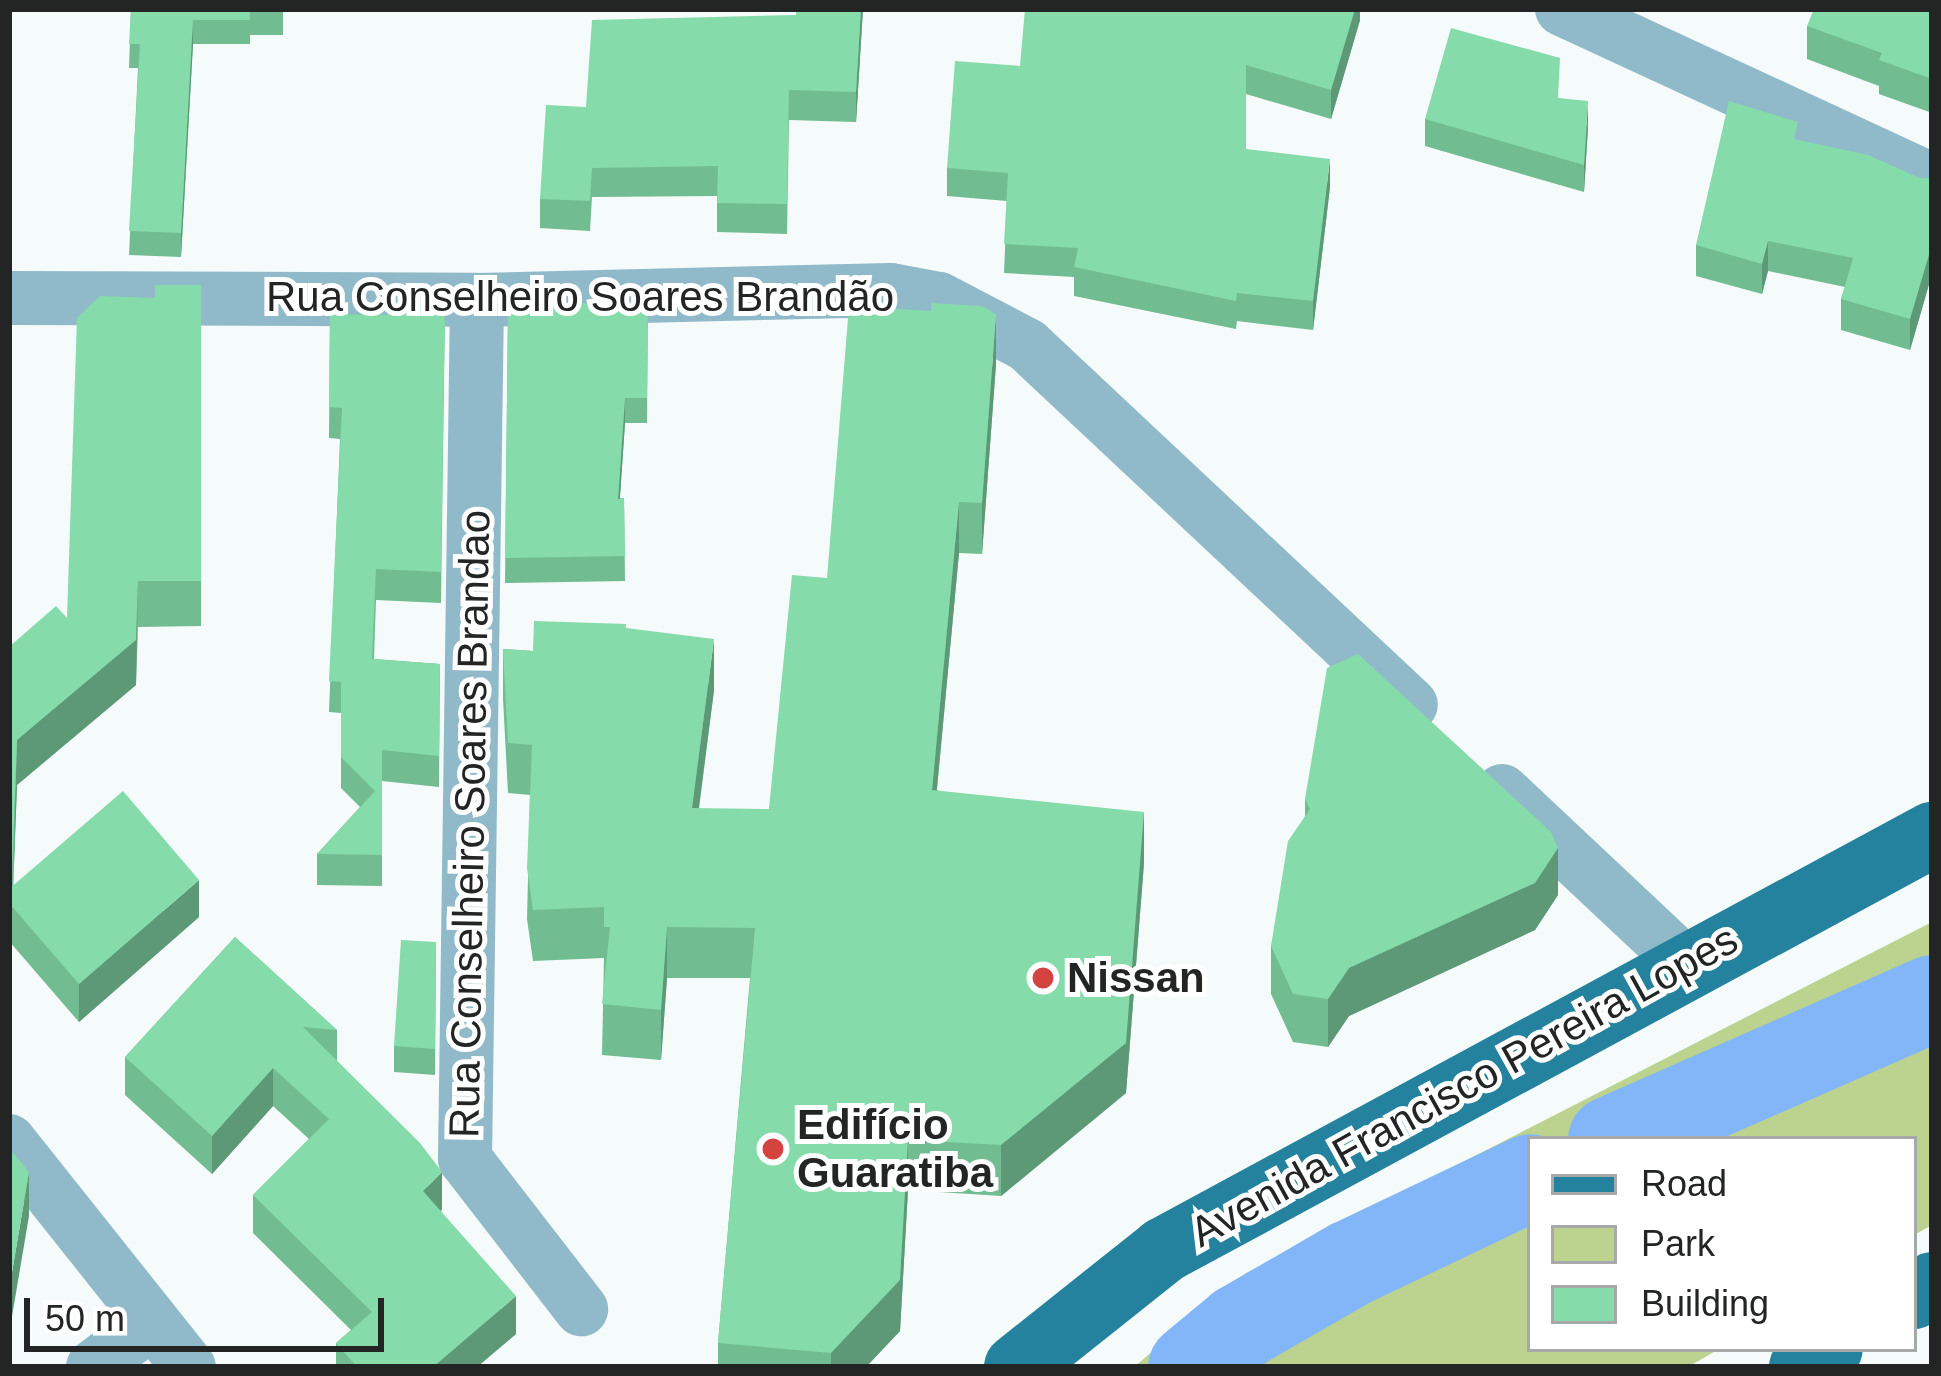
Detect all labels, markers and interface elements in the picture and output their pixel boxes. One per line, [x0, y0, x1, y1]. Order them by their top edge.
street label: Rua Conselheiro Soares Brandão [266, 272, 894, 322]
street label: Rua Conselheiro Soares Brandao [439, 510, 501, 1138]
street label: Avenida Francisco Pereira Lopes [1182, 914, 1746, 1258]
place label: Nissan [1067, 953, 1205, 1003]
marker: Nissan [1030, 965, 1056, 991]
place label: Edifício Guaratiba [797, 1100, 993, 1198]
marker: Edifício Guaratiba [760, 1136, 786, 1162]
legend [1527, 1136, 1917, 1352]
text: Road [1641, 1163, 1727, 1204]
text: Park [1641, 1223, 1715, 1264]
scale bar [30, 1274, 390, 1348]
text: Building [1641, 1283, 1769, 1324]
text: 50 m [45, 1298, 125, 1339]

